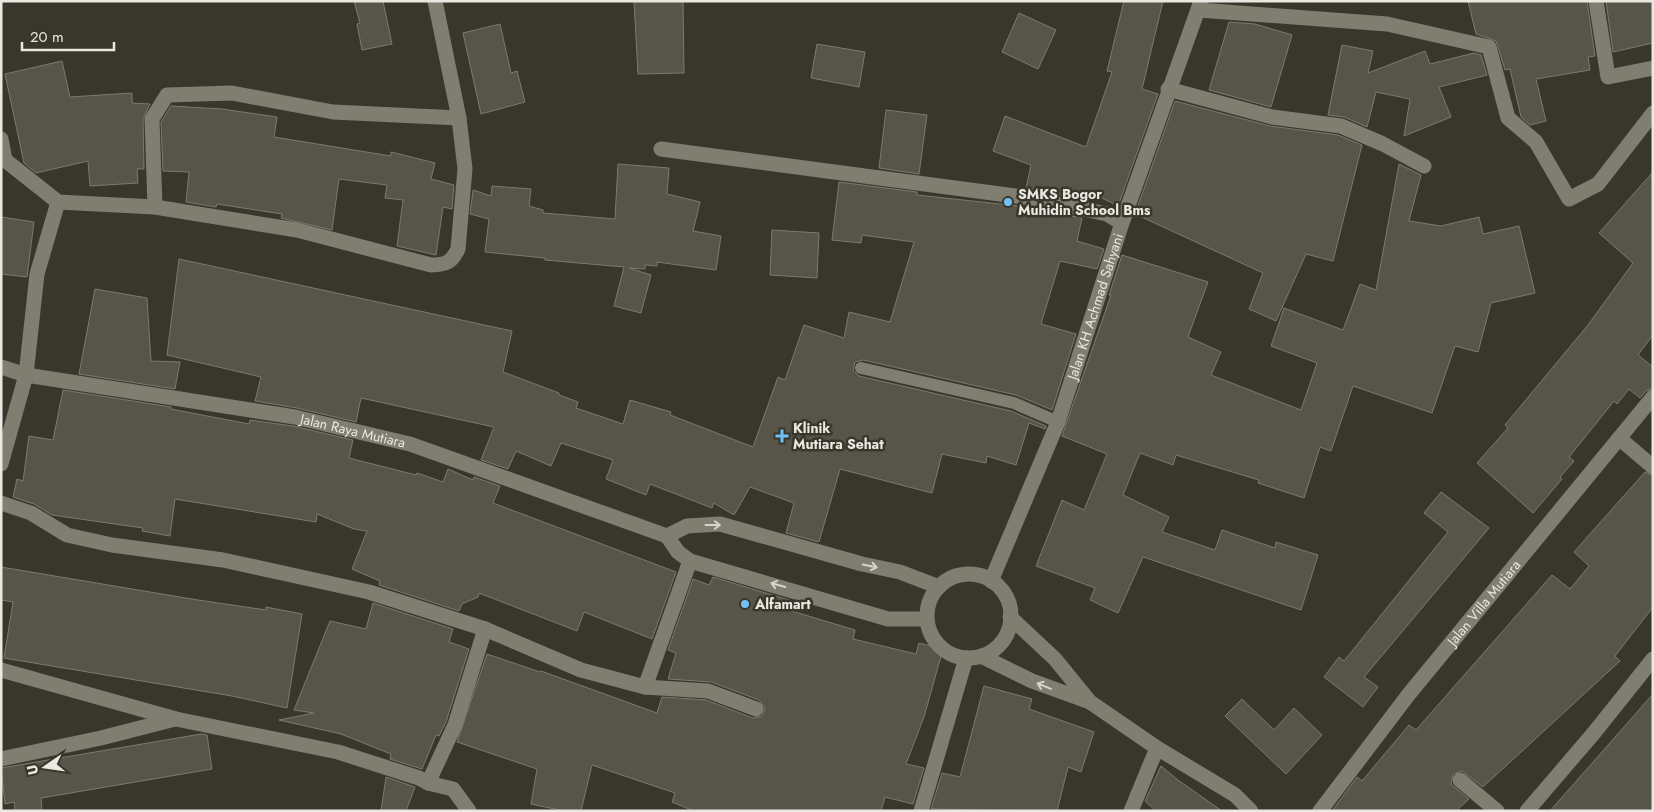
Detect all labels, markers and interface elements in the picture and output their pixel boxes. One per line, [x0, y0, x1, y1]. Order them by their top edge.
scale bar [22, 20, 115, 52]
text: 20 m [30, 26, 64, 48]
place label: SMKS Bogor Muhidin School Bms [1018, 184, 1151, 220]
marker: SMKS Bogor Muhidin School Bms [1002, 196, 1014, 208]
street label: Jalan KH Achmad Sahyani [1062, 231, 1128, 384]
street label: Jalan Raya Mutiara [296, 408, 407, 453]
place label: Klinik Mutiara Sehat [793, 418, 884, 454]
marker: Klinik Mutiara Sehat [775, 429, 789, 443]
one-way arrow [705, 520, 721, 530]
street label: Jalan Villa Mutiara [1441, 556, 1525, 652]
one-way arrow [862, 562, 878, 571]
one-way arrow [771, 580, 787, 590]
place label: Alfamart [754, 594, 811, 614]
marker: Alfamart [739, 598, 751, 610]
one-way arrow [1037, 681, 1052, 690]
north arrow [20, 742, 70, 792]
text: U [21, 763, 43, 777]

